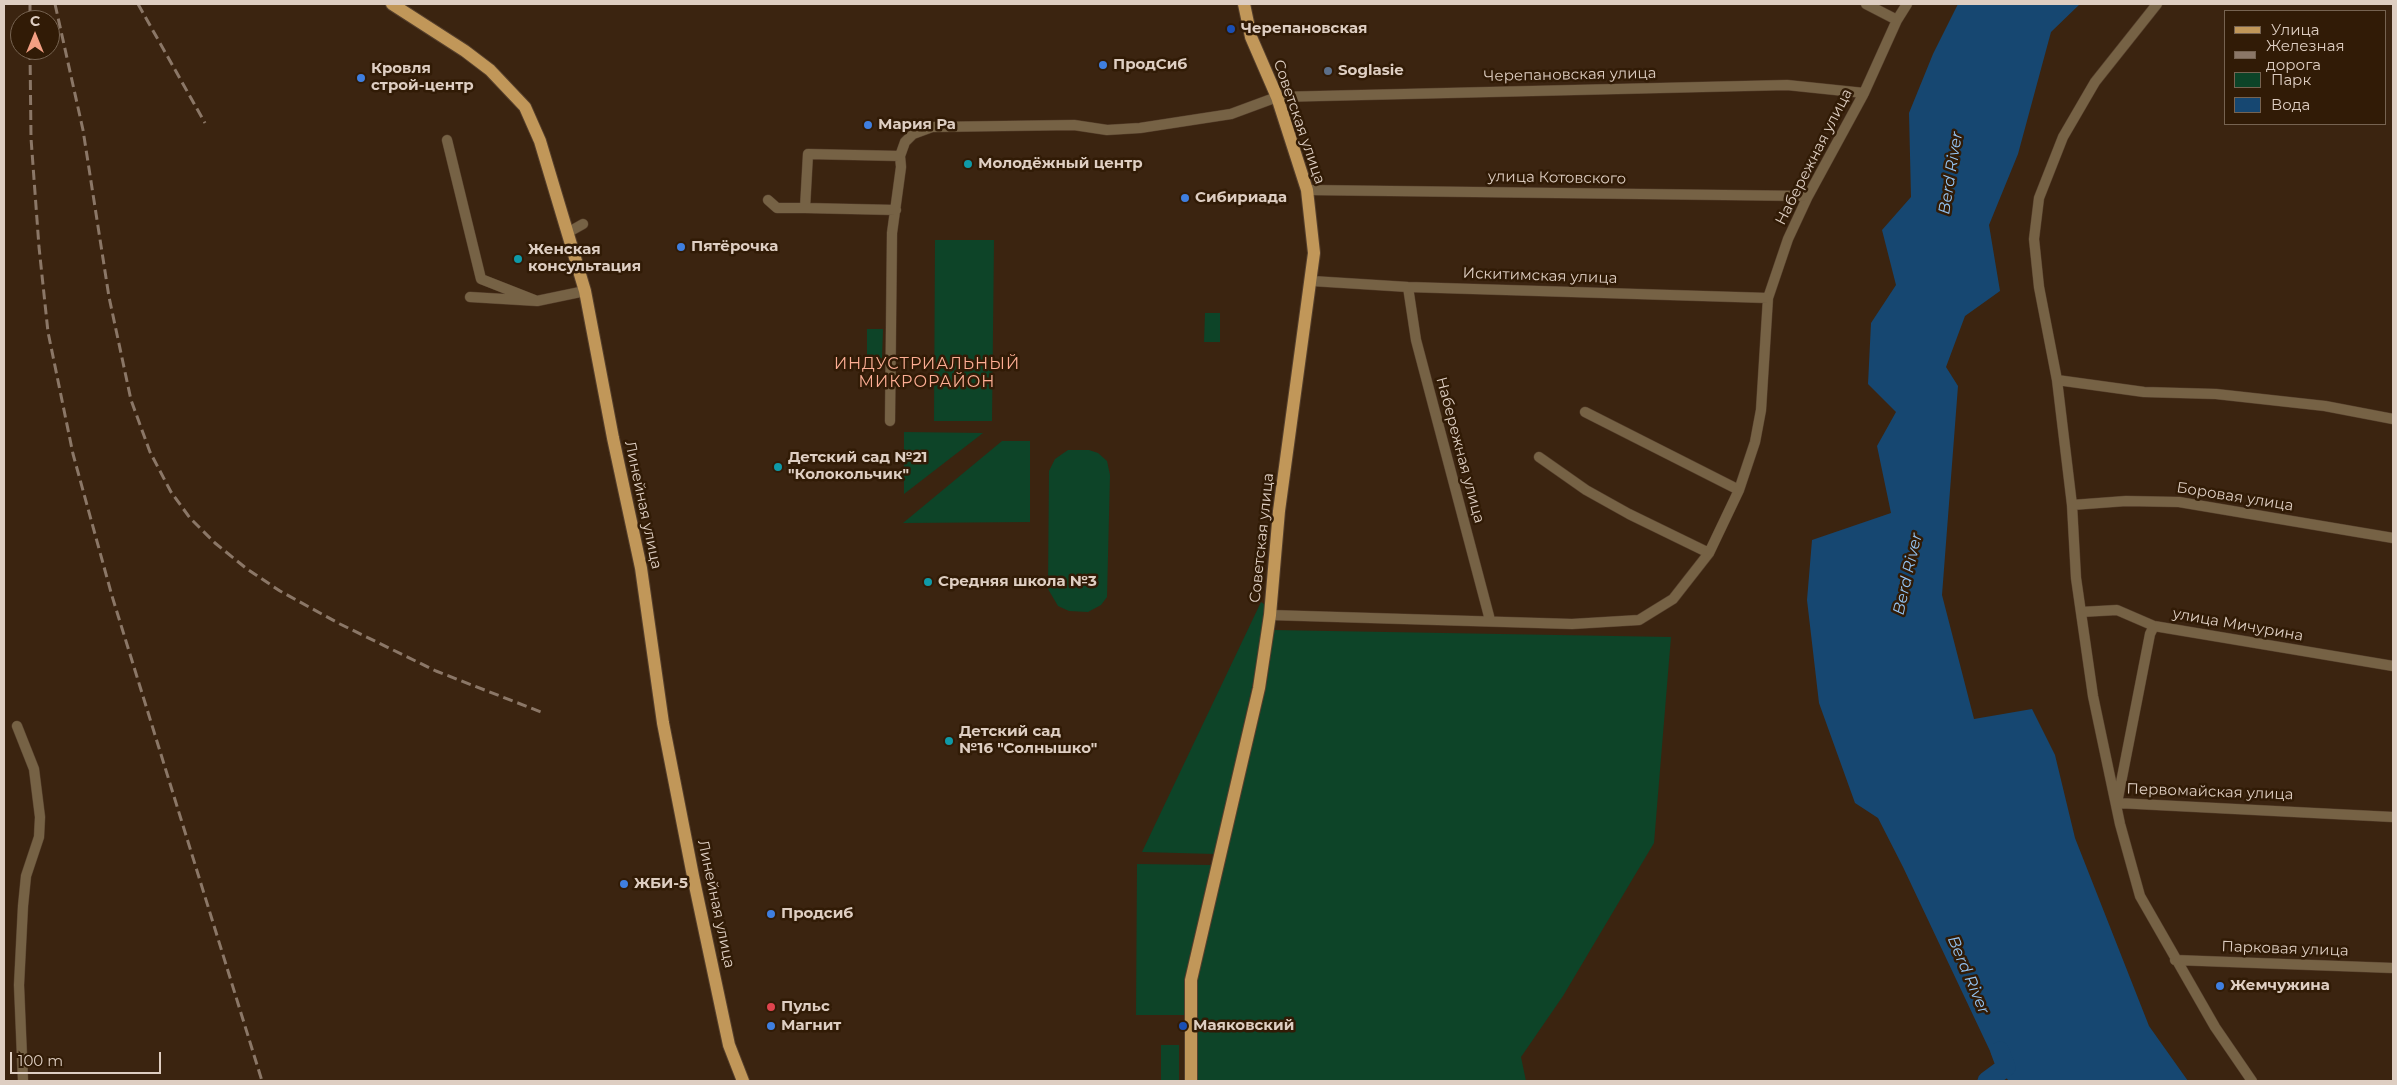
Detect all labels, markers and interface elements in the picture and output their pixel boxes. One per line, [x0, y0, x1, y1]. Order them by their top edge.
north arrow [10, 10, 60, 60]
legend [2224, 10, 2387, 125]
text: С [30, 12, 40, 30]
place label: Черепановская [1241, 20, 1367, 38]
text: Улица [2271, 20, 2319, 39]
marker: Черепановская [1225, 23, 1237, 35]
text: Железная дорога [2266, 36, 2345, 74]
place label: ПродСиб [1113, 56, 1187, 74]
street label: Советская улица [1269, 57, 1329, 187]
marker: ПродСиб [1097, 59, 1109, 71]
place label: Кровля строй-центр [371, 60, 474, 95]
place label: Soglasie [1338, 62, 1404, 80]
street label: Черепановская улица [1483, 64, 1657, 86]
marker: Soglasie [1322, 65, 1334, 77]
text: Парк [2271, 70, 2311, 89]
marker: Кровля строй-центр [355, 72, 367, 84]
street label: Набережная улица [1772, 86, 1856, 228]
text: Вода [2271, 95, 2310, 114]
place label: Мария Ра [878, 116, 956, 134]
marker: Мария Ра [862, 119, 874, 131]
water label: Berd River [1935, 130, 1967, 216]
place label: Молодёжный центр [978, 155, 1143, 173]
marker: Молодёжный центр [962, 158, 974, 170]
street label: улица Котовского [1488, 168, 1626, 188]
place label: Сибириада [1195, 189, 1287, 207]
marker: Сибириада [1179, 192, 1191, 204]
place label: Пятёрочка [691, 238, 778, 256]
place label: Женская консультация [528, 241, 641, 276]
marker: Пятёрочка [675, 241, 687, 253]
marker: Женская консультация [512, 253, 524, 265]
street label: Искитимская улица [1462, 264, 1618, 288]
district label: ИНДУСТРИАЛЬНЫЙ МИКРОРАЙОН [832, 354, 1022, 392]
street label: Набережная улица [1432, 375, 1488, 525]
street label: Линейная улица [621, 439, 665, 571]
place label: Детский сад №21 "Колокольчик" [788, 449, 927, 484]
marker: Детский сад №21 "Колокольчик" [772, 461, 784, 473]
street label: Советская улица [1246, 472, 1278, 604]
street label: Боровая улица [2175, 479, 2295, 515]
water label: Berd River [1889, 531, 1927, 617]
place label: Средняя школа №3 [938, 573, 1097, 591]
marker: Средняя школа №3 [922, 576, 934, 588]
street label: улица Мичурина [2171, 605, 2305, 645]
place label: Детский сад №16 "Солнышко" [959, 723, 1097, 758]
marker: Детский сад №16 "Солнышко" [943, 735, 955, 747]
street label: Первомайская улица [2126, 780, 2294, 804]
street label: Линейная улица [694, 838, 738, 970]
place label: ЖБИ-5 [634, 875, 688, 893]
marker: ЖБИ-5 [618, 878, 630, 890]
place label: Продсиб [781, 905, 853, 923]
marker: Продсиб [765, 908, 777, 920]
water label: Berd River [1943, 933, 1993, 1017]
street label: Парковая улица [2221, 938, 2349, 960]
place label: Жемчужина [2230, 977, 2330, 995]
marker: Жемчужина [2214, 980, 2226, 992]
place label: Пульс [781, 998, 830, 1016]
marker: Пульс [765, 1001, 777, 1013]
place label: Магнит [781, 1017, 841, 1035]
place label: Маяковский [1193, 1017, 1294, 1035]
marker: Магнит [765, 1020, 777, 1032]
marker: Маяковский [1177, 1020, 1189, 1032]
scale bar [12, 1042, 164, 1074]
text: 100 m [18, 1051, 63, 1070]

